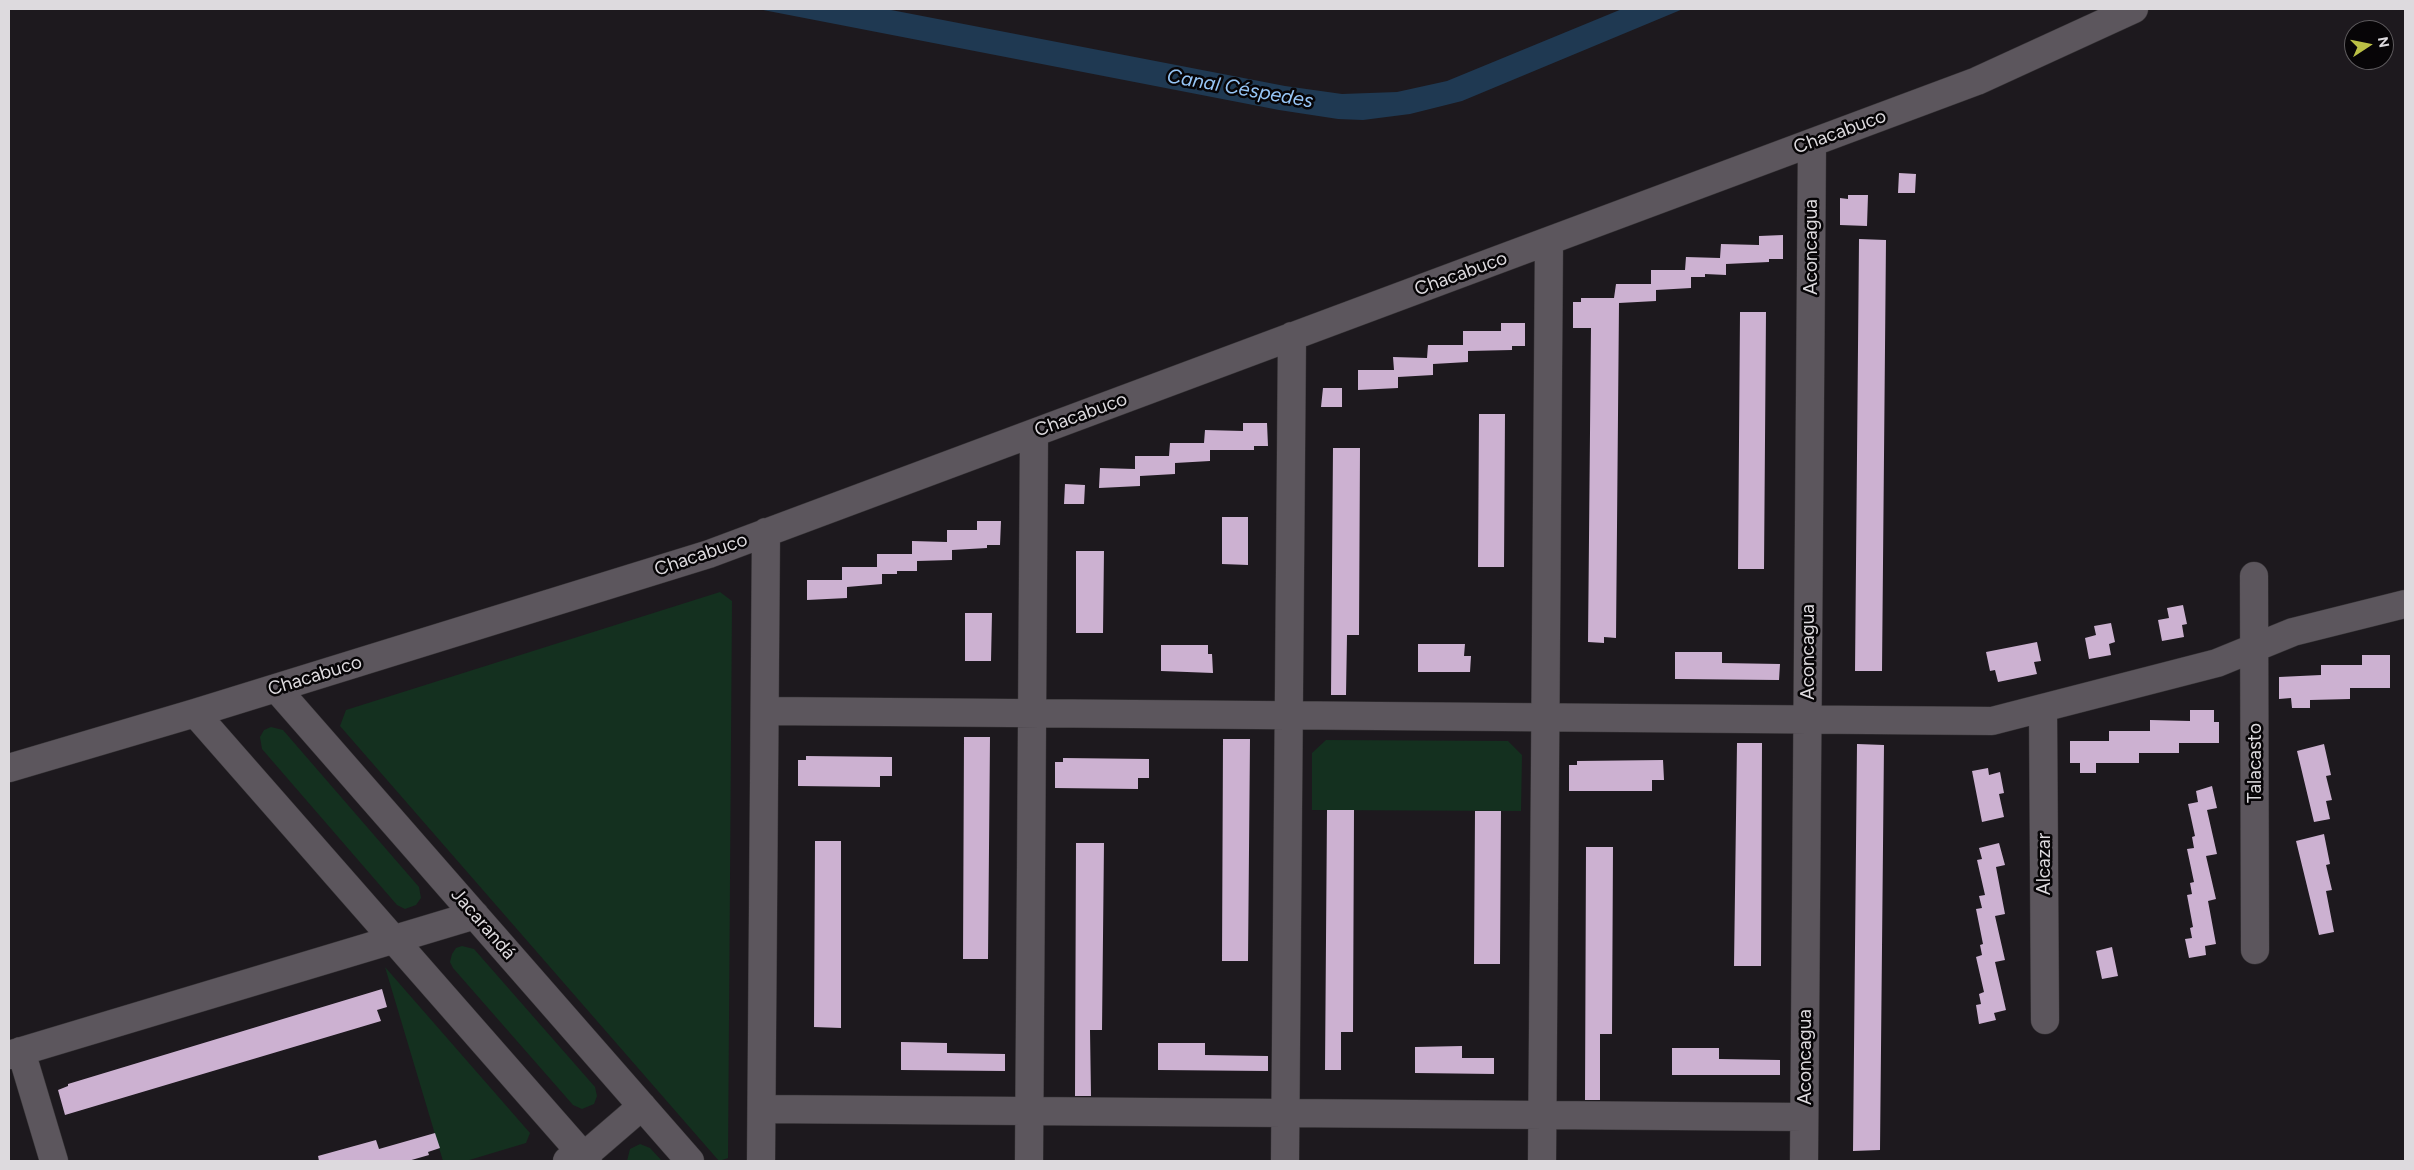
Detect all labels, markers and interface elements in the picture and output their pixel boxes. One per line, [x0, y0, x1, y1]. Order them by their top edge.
north arrow [2344, 20, 2394, 70]
text: N [2374, 35, 2393, 49]
water label: Canal Céspedes [1165, 64, 1315, 114]
street label: Chacabuco [1791, 105, 1889, 159]
street label: Aconcagua [1800, 199, 1822, 295]
street label: Chacabuco [1412, 247, 1510, 301]
street label: Chacabuco [1032, 388, 1130, 442]
street label: Chacabuco [651, 528, 751, 582]
street label: Aconcagua [1797, 604, 1819, 700]
street label: Chacabuco [265, 651, 365, 701]
street label: Talacasto [2244, 723, 2266, 803]
street label: Alcazar [2033, 833, 2055, 895]
street label: Jacarandá [446, 884, 520, 964]
street label: Aconcagua [1794, 1009, 1816, 1105]

